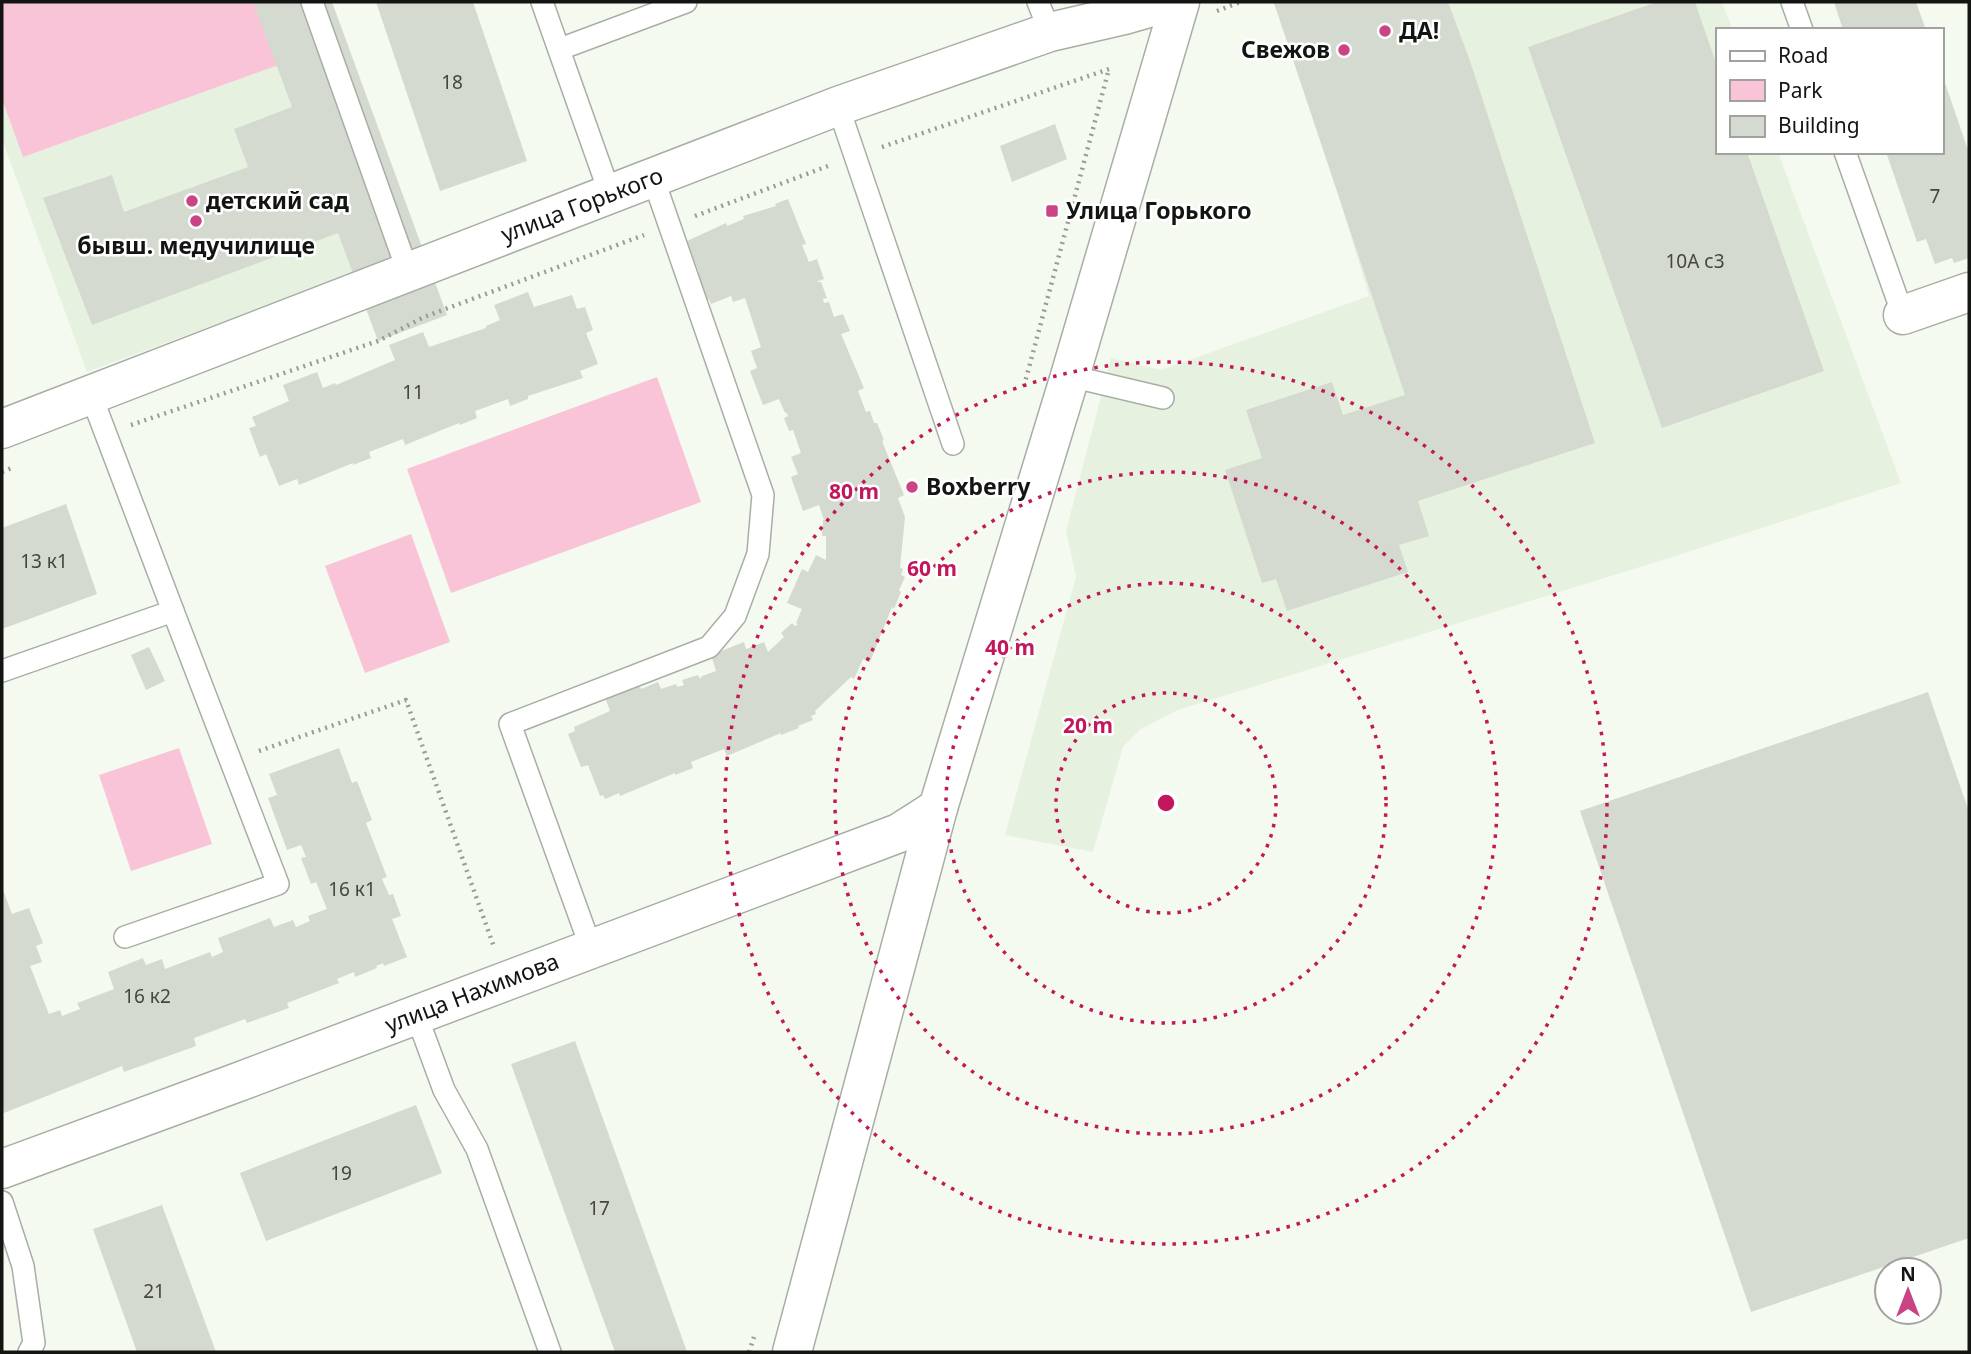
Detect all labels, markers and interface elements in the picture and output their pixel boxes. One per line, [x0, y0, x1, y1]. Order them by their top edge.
place label: ДА! [1399, 14, 1439, 46]
marker: ДА! [1377, 23, 1393, 39]
legend [1716, 28, 1943, 154]
place label: Свежов [1241, 33, 1330, 65]
text: Road [1778, 41, 1828, 69]
marker: Свежов [1336, 42, 1352, 58]
house number: 18 [441, 69, 463, 95]
text: Park [1778, 76, 1823, 104]
text: Building [1778, 111, 1860, 139]
street label: улица Горького [496, 158, 667, 250]
house number: 7 [1930, 183, 1940, 209]
place label: детский сад [206, 184, 349, 216]
marker: детский сад [184, 193, 200, 209]
place label: Улица Горького [1066, 194, 1252, 226]
marker: Улица Горького [1044, 203, 1060, 219]
marker: бывш. медучилище [188, 213, 204, 229]
place label: бывш. медучилище [77, 229, 315, 261]
house number: 10А с3 [1665, 248, 1725, 274]
house number: 11 [402, 379, 424, 405]
place label: Boxberry [926, 470, 1031, 502]
text: 80 m [829, 477, 879, 505]
marker: Boxberry [904, 479, 920, 495]
house number: 13 к1 [20, 548, 68, 574]
text: 60 m [907, 554, 957, 582]
text: 40 m [985, 633, 1035, 661]
text: 20 m [1063, 711, 1113, 739]
centre of rings [1154, 791, 1178, 815]
house number: 16 к1 [328, 876, 376, 902]
street label: улица Нахимова [380, 944, 563, 1040]
house number: 16 к2 [123, 983, 171, 1009]
house number: 19 [330, 1160, 352, 1186]
house number: 17 [588, 1195, 610, 1221]
north arrow [1873, 1256, 1943, 1326]
text: N [1900, 1261, 1916, 1287]
house number: 21 [143, 1278, 165, 1304]

